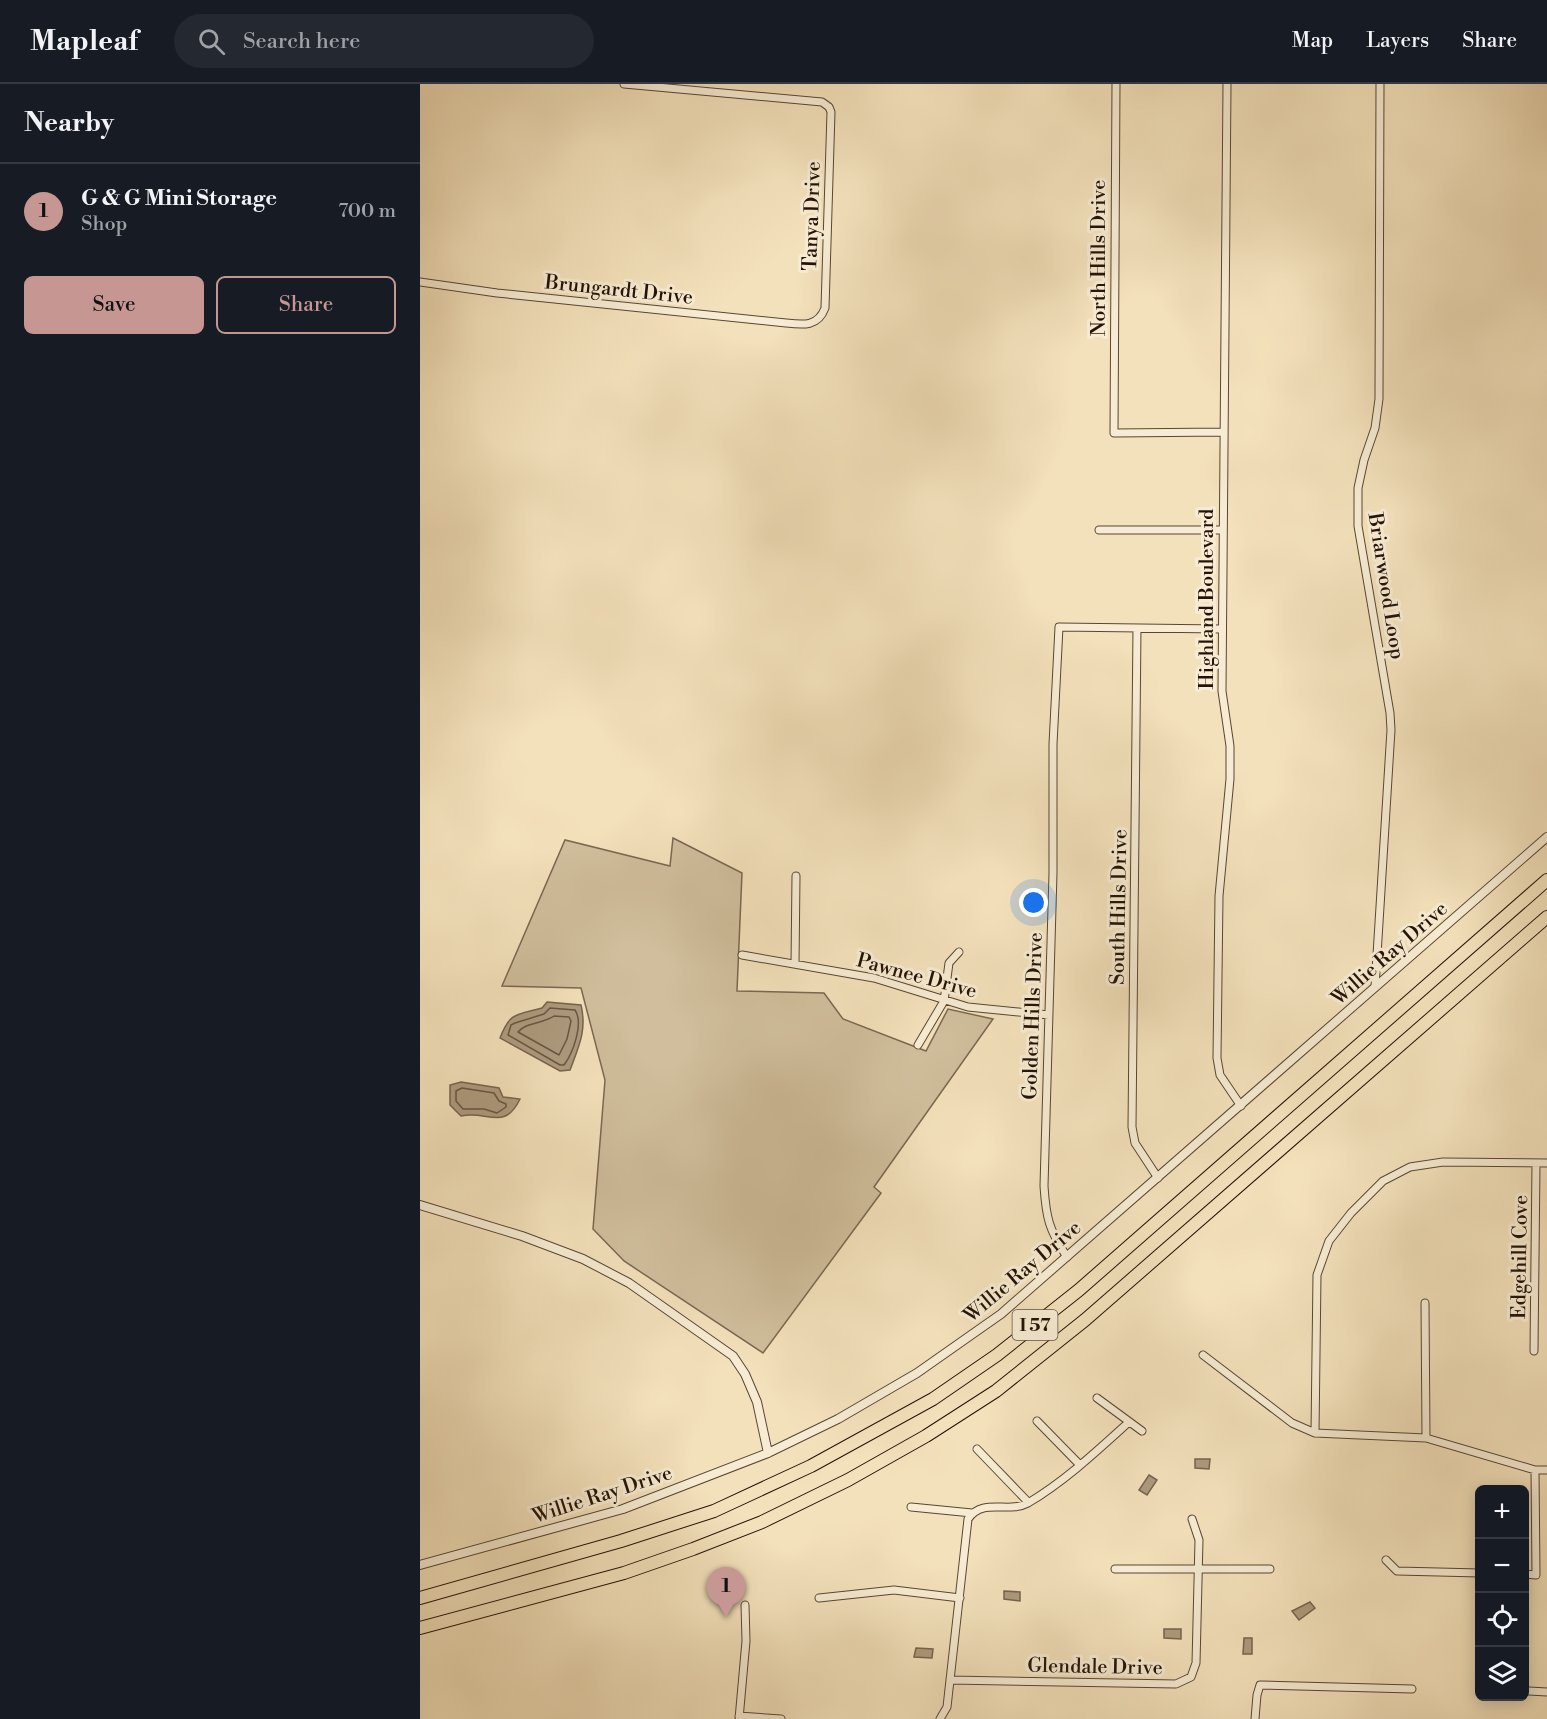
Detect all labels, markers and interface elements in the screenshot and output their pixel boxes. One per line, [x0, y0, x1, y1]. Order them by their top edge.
search box [174, 14, 594, 68]
text: Mapleaf [30, 24, 138, 59]
icon: search [195, 25, 228, 58]
text: Search here [243, 28, 360, 55]
text: Map [1292, 28, 1333, 54]
text: Layers [1366, 28, 1429, 54]
text: Share [1462, 28, 1517, 54]
text: Nearby [24, 107, 114, 139]
street label: Tanya Drive [798, 161, 827, 271]
street label: North Hills Drive [1087, 180, 1112, 336]
text: G & G Mini Storage [81, 185, 277, 212]
text: 1 [39, 199, 48, 224]
text: 700 m [338, 199, 396, 224]
text: Shop [81, 212, 127, 237]
street label: Brungardt Drive [542, 270, 694, 311]
button: Save [24, 276, 204, 334]
button: Share [216, 276, 396, 334]
street label: Highland Boulevard [1195, 508, 1220, 689]
street label: Briarwood Loop [1361, 510, 1409, 661]
street label: South Hills Drive [1106, 829, 1133, 985]
your location [1019, 888, 1048, 917]
street label: Willie Ray Drive [1326, 897, 1453, 1012]
street label: Golden Hills Drive [1018, 932, 1049, 1100]
street label: Pawnee Drive [854, 948, 980, 1005]
street label: Edgehill Cove [1507, 1195, 1534, 1319]
street label: Willie Ray Drive [958, 1216, 1087, 1329]
road number: I 57 [1012, 1310, 1058, 1340]
street label: Willie Ray Drive [528, 1461, 676, 1530]
map controls [1475, 1485, 1529, 1701]
button: + [1475, 1485, 1529, 1539]
button: − [1475, 1539, 1529, 1593]
pin: 1 [706, 1568, 746, 1617]
button: locate [1475, 1593, 1529, 1647]
button: layers [1475, 1647, 1529, 1701]
street label: Glendale Drive [1027, 1654, 1163, 1681]

